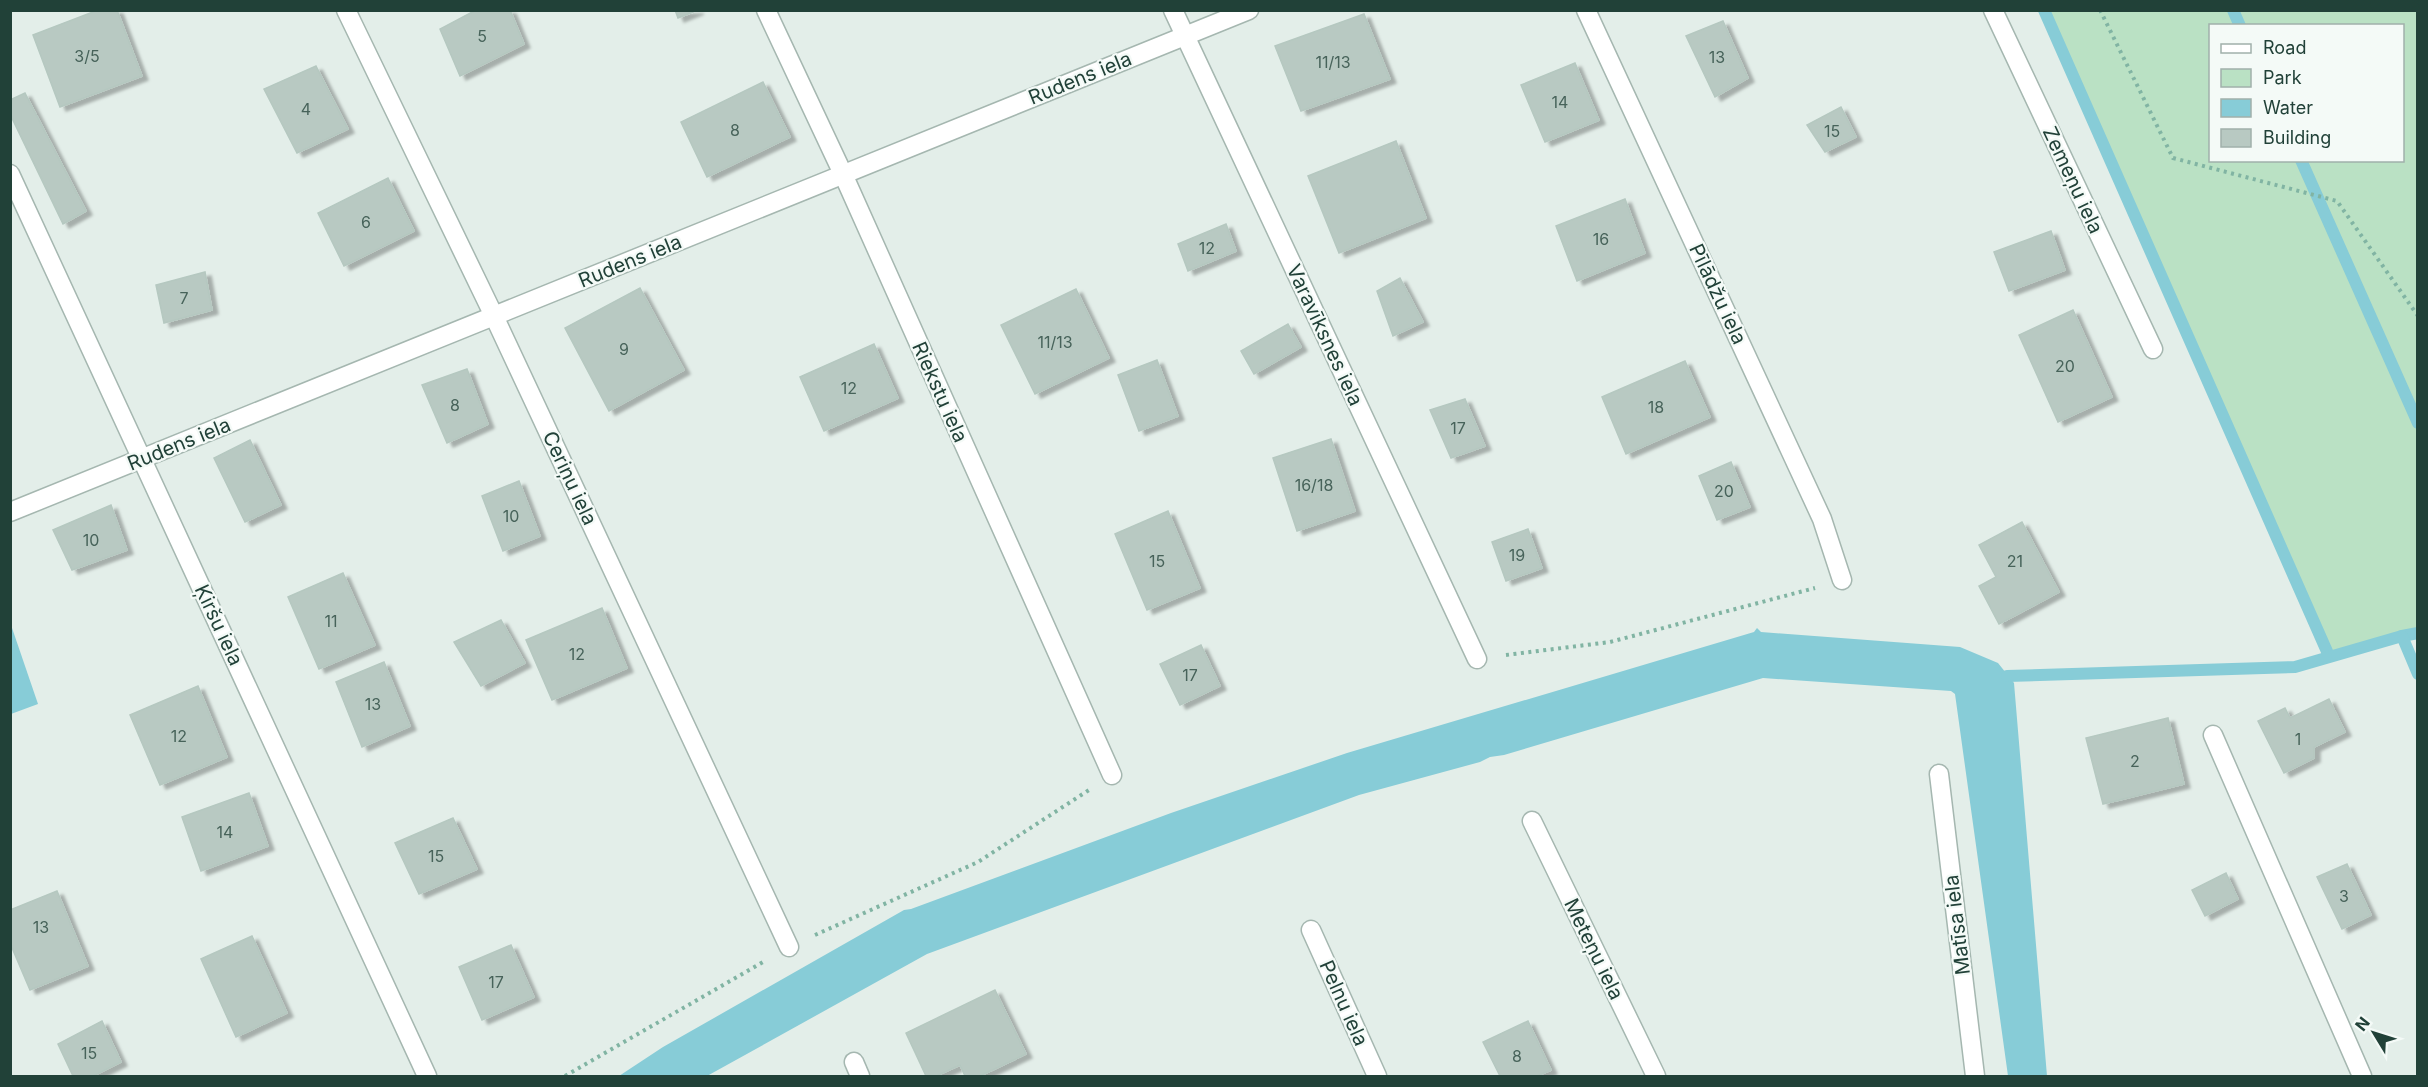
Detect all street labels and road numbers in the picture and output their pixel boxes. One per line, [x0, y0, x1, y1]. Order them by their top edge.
street label: Rudens iela [1025, 46, 1135, 110]
street label: Zemeņu iela [2038, 123, 2108, 237]
street label: Rudens iela [575, 229, 685, 293]
street label: Pīlādžu iela [1684, 240, 1752, 348]
street label: Varavīksnes iela [1282, 261, 1368, 409]
street label: Riekstu iela [907, 338, 973, 446]
street label: Rudens iela [124, 412, 234, 476]
street label: Ceriņu iela [538, 427, 602, 529]
street label: Ķiršu iela [190, 581, 248, 669]
street label: Matīsa iela [1939, 874, 1975, 976]
street label: Meteņu iela [1559, 894, 1629, 1004]
street label: Pelnu iela [1315, 957, 1373, 1049]

